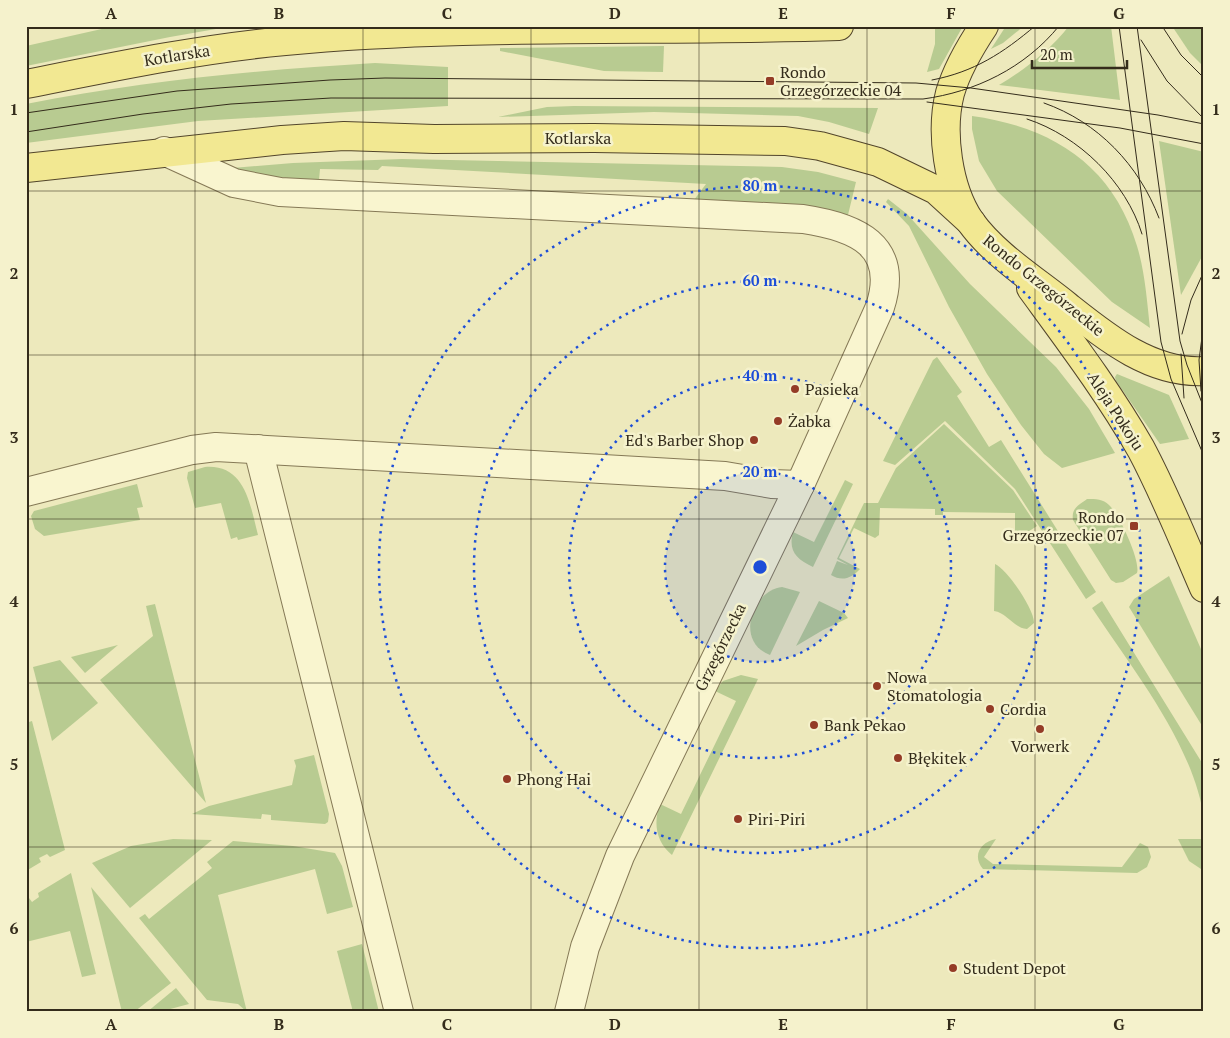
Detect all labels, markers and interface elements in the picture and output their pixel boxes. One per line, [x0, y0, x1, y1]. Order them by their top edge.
text: A [105, 2, 117, 24]
text: B [274, 2, 284, 24]
text: C [442, 2, 452, 24]
text: D [609, 2, 621, 24]
text: E [778, 2, 788, 24]
text: F [946, 2, 956, 24]
text: G [1113, 2, 1125, 24]
scale bar [1032, 38, 1128, 70]
street label: Kotlarska [142, 39, 212, 71]
text: 20 m [1040, 44, 1073, 64]
place label: Rondo Grzegórzeckie 04 [780, 61, 902, 101]
marker: Rondo Grzegórzeckie 04 [764, 75, 776, 87]
text: 1 [9, 98, 19, 120]
text: 1 [1211, 98, 1221, 120]
street label: Kotlarska [545, 127, 611, 149]
text: 80 m [743, 175, 778, 195]
street label: Rondo Grzegórzeckie [979, 229, 1109, 341]
text: 2 [9, 262, 19, 284]
text: 2 [1211, 262, 1221, 284]
text: 60 m [743, 270, 778, 290]
text: 40 m [743, 365, 778, 385]
street label: Aleja Pokoju [1083, 368, 1149, 454]
place label: Pasieka [805, 378, 859, 400]
marker: Pasieka [789, 383, 801, 395]
place label: Żabka [788, 410, 831, 432]
marker: Żabka [772, 415, 784, 427]
text: 3 [9, 426, 19, 448]
text: 3 [1211, 426, 1221, 448]
place label: Ed's Barber Shop [625, 429, 744, 451]
marker: Ed's Barber Shop [748, 434, 760, 446]
text: 20 m [743, 461, 778, 481]
place label: Rondo Grzegórzeckie 07 [1003, 506, 1124, 546]
marker: Rondo Grzegórzeckie 07 [1128, 520, 1140, 532]
centre of rings [751, 558, 769, 576]
text: 4 [9, 590, 19, 612]
text: 4 [1211, 590, 1221, 612]
street label: Grzegórzecka [689, 599, 751, 695]
place label: Nowa Stomatologia [887, 666, 982, 706]
marker: Nowa Stomatologia [871, 680, 883, 692]
place label: Cordia [1000, 698, 1047, 720]
marker: Cordia [984, 703, 996, 715]
place label: Bank Pekao [824, 714, 906, 736]
marker: Bank Pekao [808, 719, 820, 731]
marker: Vorwerk [1034, 723, 1046, 735]
place label: Vorwerk [1011, 735, 1070, 757]
place label: Błękitek [908, 747, 967, 769]
marker: Błękitek [892, 752, 904, 764]
text: 5 [9, 753, 19, 775]
text: 5 [1211, 753, 1221, 775]
place label: Phong Hai [517, 768, 591, 790]
marker: Phong Hai [501, 773, 513, 785]
place label: Piri-Piri [748, 808, 806, 830]
marker: Piri-Piri [732, 813, 744, 825]
text: 6 [9, 917, 19, 939]
text: 6 [1211, 917, 1221, 939]
place label: Student Depot [963, 957, 1066, 979]
marker: Student Depot [947, 962, 959, 974]
text: A [105, 1013, 117, 1035]
text: B [274, 1013, 284, 1035]
text: C [442, 1013, 452, 1035]
text: D [609, 1013, 621, 1035]
text: E [778, 1013, 788, 1035]
text: F [946, 1013, 956, 1035]
text: G [1113, 1013, 1125, 1035]

